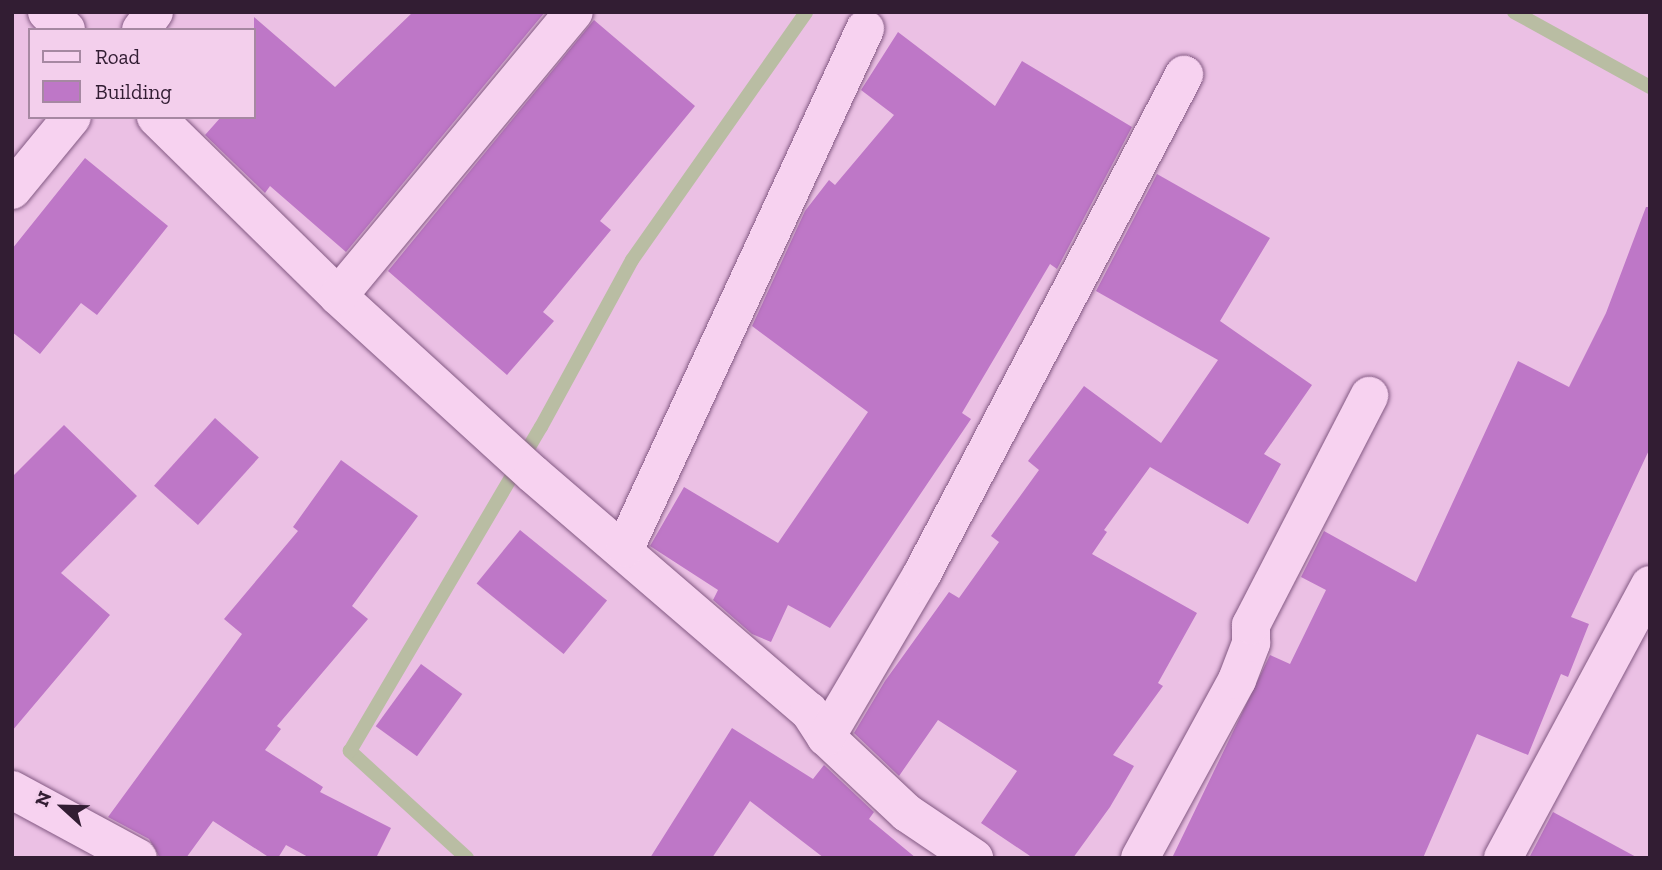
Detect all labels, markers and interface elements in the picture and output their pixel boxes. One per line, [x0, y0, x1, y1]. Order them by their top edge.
legend [28, 28, 256, 119]
text: Road [95, 44, 140, 69]
text: Building [95, 79, 172, 104]
north arrow [28, 772, 98, 842]
text: N [30, 788, 56, 810]

